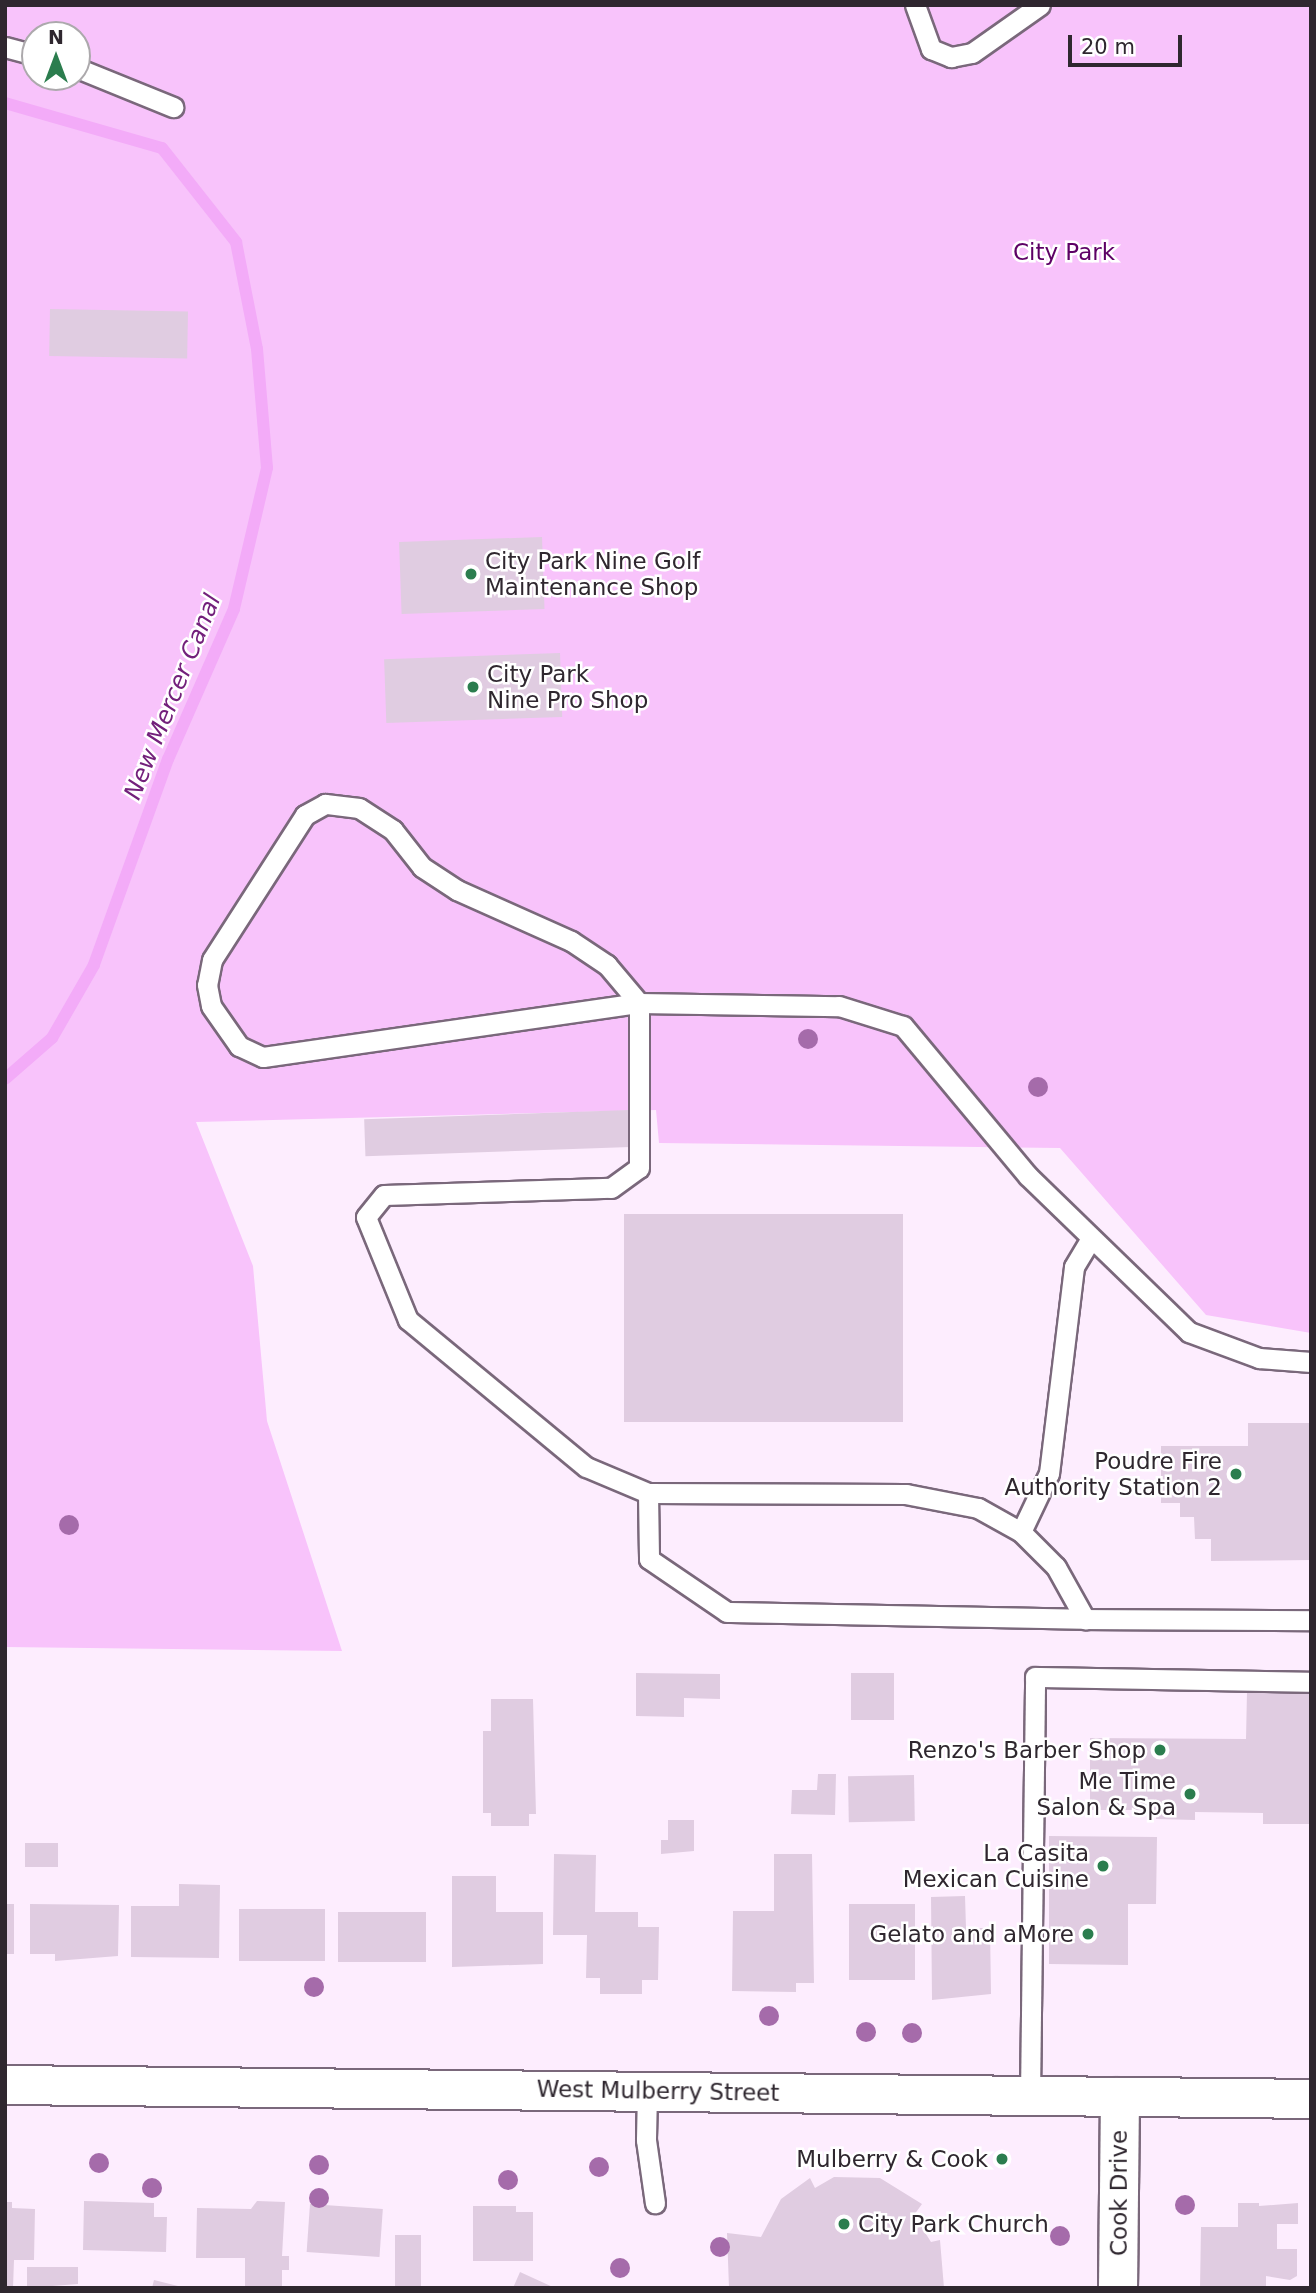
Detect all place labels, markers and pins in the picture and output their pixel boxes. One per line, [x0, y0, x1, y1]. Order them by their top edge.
place label: City Park Nine Golf Maintenance Shop [485, 547, 700, 601]
marker: City Park Nine Golf Maintenance Shop [463, 566, 479, 582]
place label: City Park Nine Pro Shop [487, 660, 648, 714]
marker: City Park Nine Pro Shop [465, 679, 481, 695]
place label: Poudre Fire Authority Station 2 [1005, 1447, 1222, 1501]
marker: Poudre Fire Authority Station 2 [1228, 1466, 1244, 1482]
place label: Renzo's Barber Shop [908, 1736, 1146, 1764]
marker: Renzo's Barber Shop [1152, 1742, 1168, 1758]
place label: Me Time Salon & Spa [1036, 1767, 1176, 1821]
marker: Me Time Salon & Spa [1182, 1786, 1198, 1802]
place label: La Casita Mexican Cuisine [903, 1839, 1089, 1893]
marker: La Casita Mexican Cuisine [1095, 1858, 1111, 1874]
place label: Gelato and aMore [869, 1920, 1074, 1948]
marker: Gelato and aMore [1080, 1926, 1096, 1942]
place label: Mulberry & Cook [796, 2145, 988, 2173]
marker: Mulberry & Cook [994, 2151, 1010, 2167]
place label: City Park Church [858, 2210, 1049, 2238]
marker: City Park Church [836, 2216, 852, 2232]

